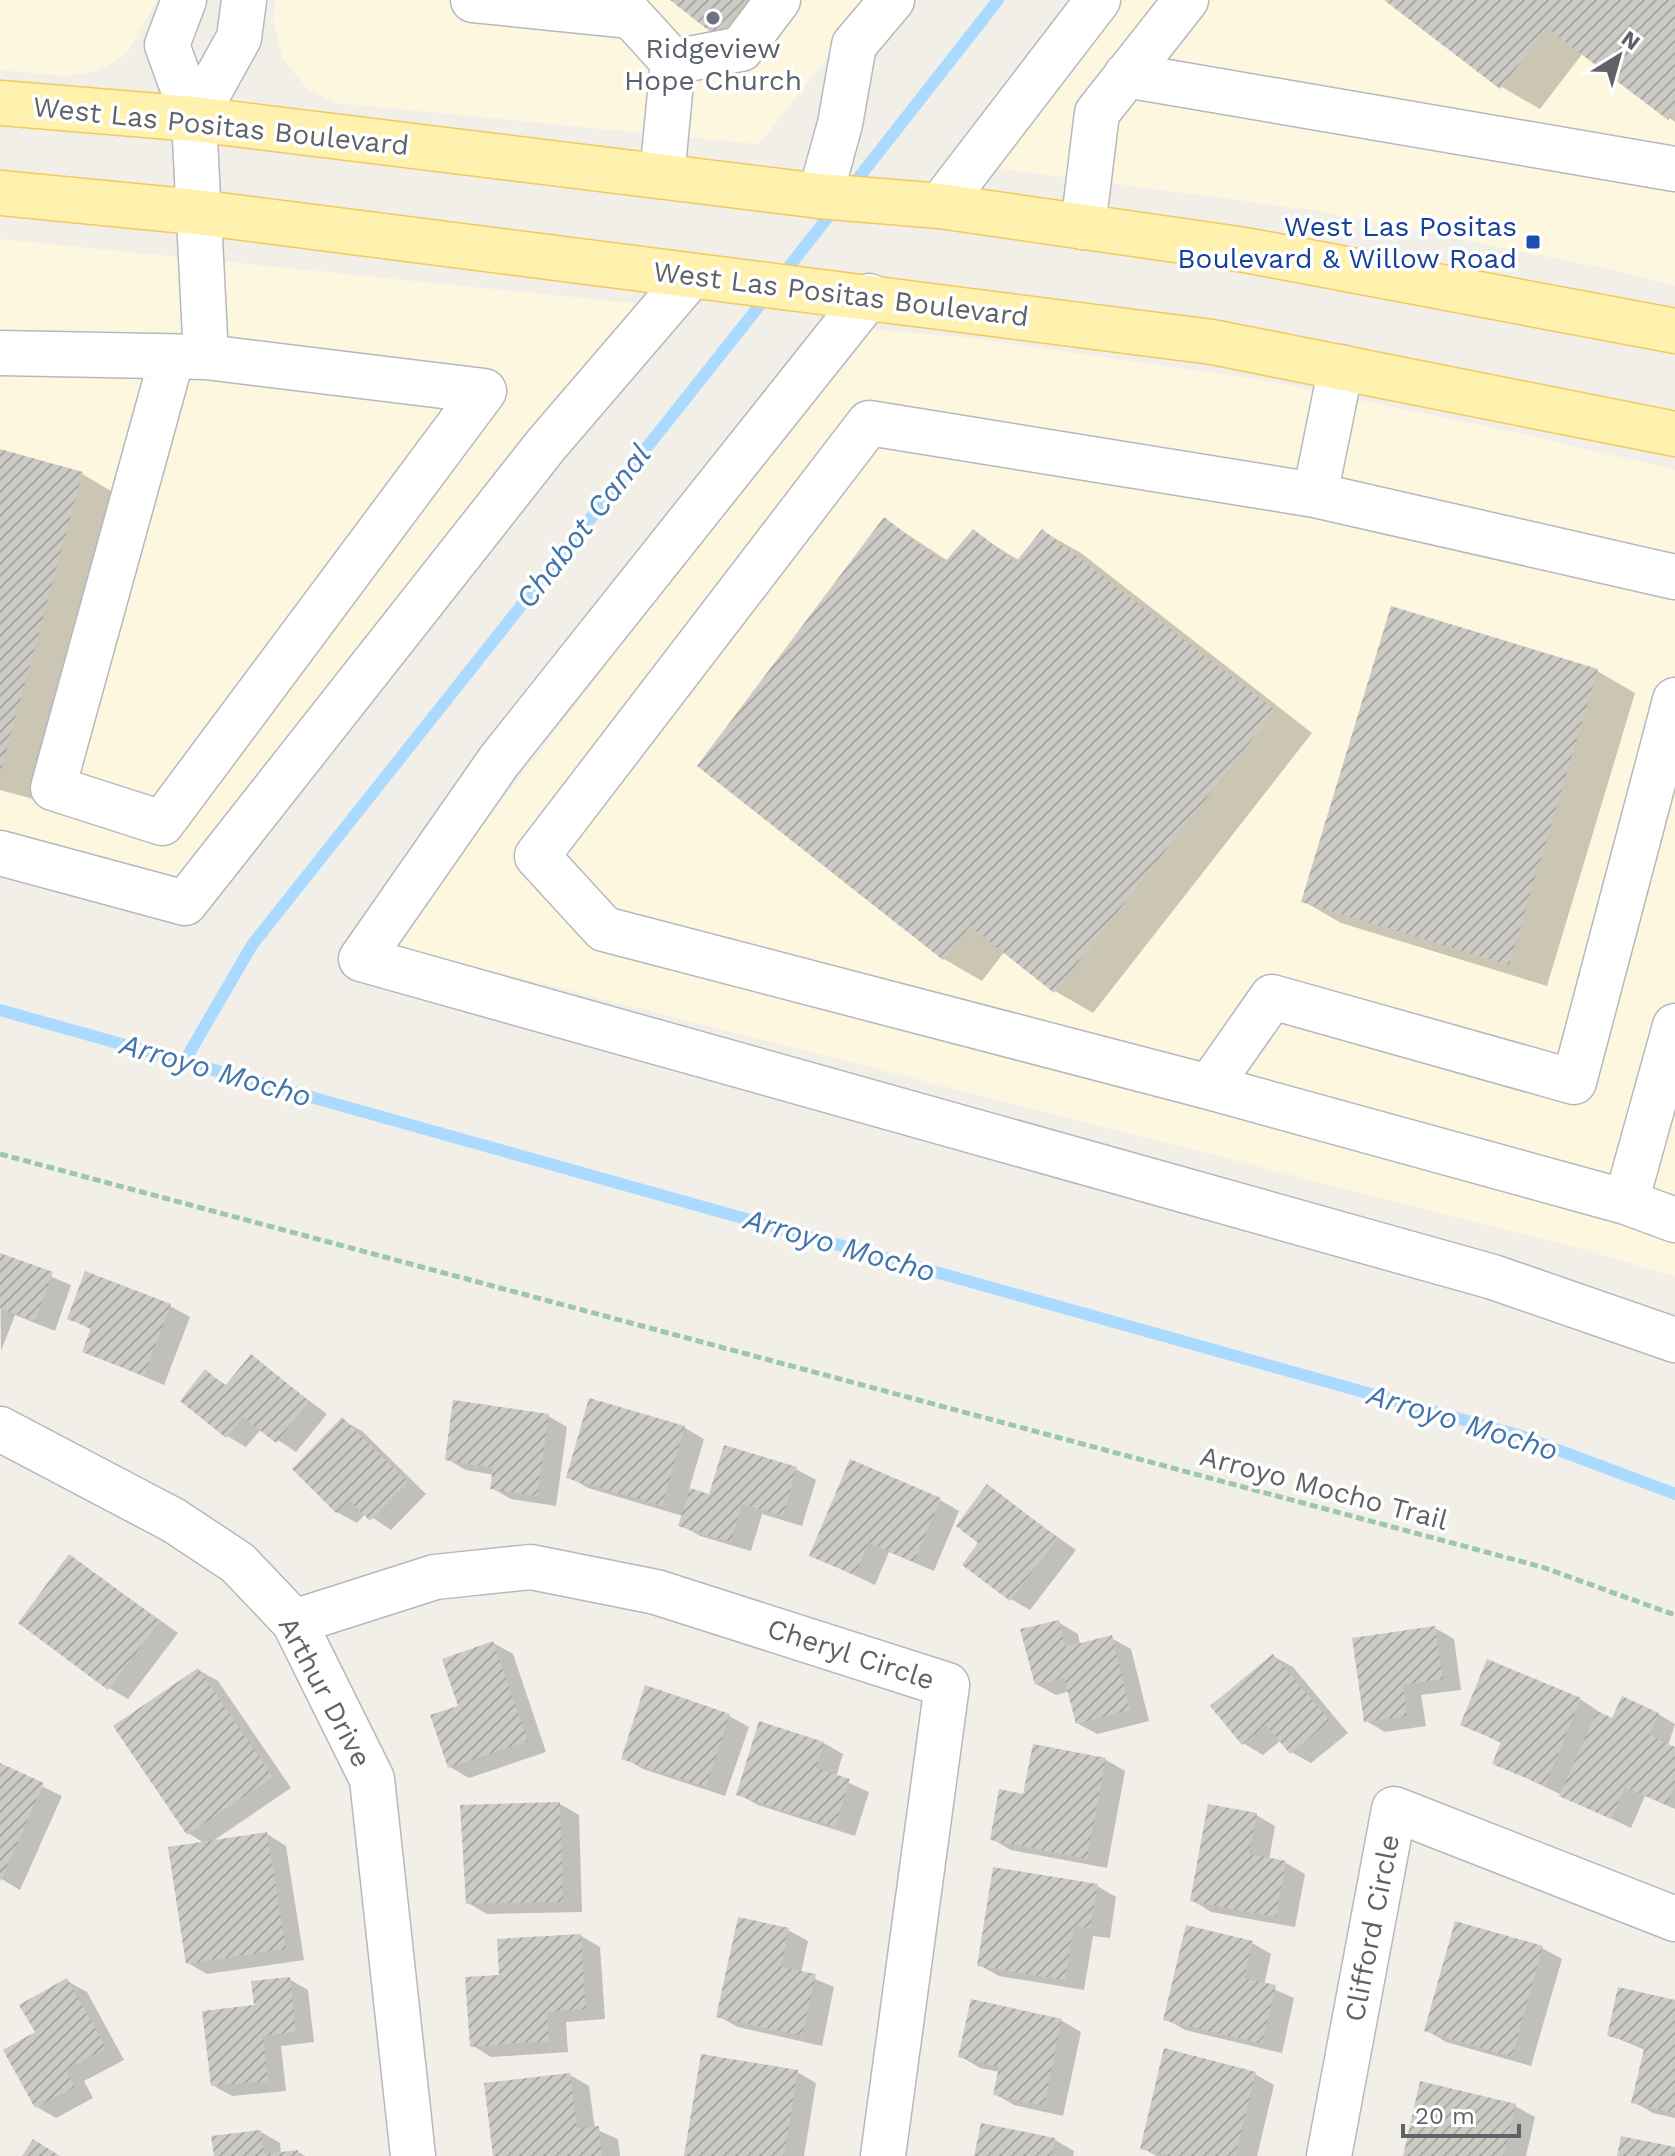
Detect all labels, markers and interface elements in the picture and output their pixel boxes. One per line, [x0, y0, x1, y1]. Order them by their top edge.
marker: Ridgeview Hope Church [704, 9, 722, 27]
north arrow [1579, 16, 1659, 96]
text: N [1617, 26, 1645, 55]
place label: Ridgeview Hope Church [624, 32, 802, 97]
street label: West Las Positas Boulevard [31, 90, 411, 162]
place label: West Las Positas Boulevard & Willow Road [1177, 210, 1517, 275]
marker: West Las Positas Boulevard & Willow Road [1524, 233, 1542, 251]
street label: West Las Positas Boulevard [651, 255, 1031, 333]
water label: Chabot Canal [508, 437, 658, 615]
water label: Arroyo Mocho [114, 1025, 316, 1114]
water label: Arroyo Mocho [738, 1200, 940, 1289]
water label: Arroyo Mocho [1362, 1376, 1562, 1468]
street label: Arroyo Mocho Trail [1197, 1439, 1452, 1537]
street label: Arthur Drive [272, 1611, 378, 1773]
street label: Cheryl Circle [763, 1611, 939, 1697]
street label: Clifford Circle [1338, 1832, 1406, 2024]
scale bar [1403, 2088, 1519, 2138]
text: 20 m [1415, 2102, 1475, 2130]

